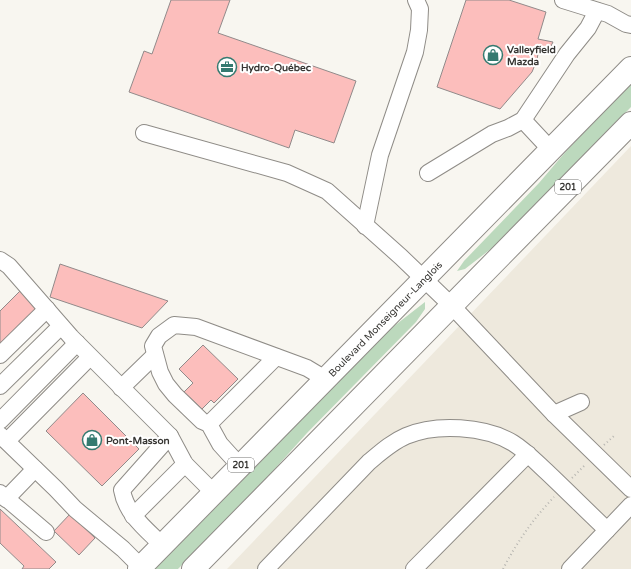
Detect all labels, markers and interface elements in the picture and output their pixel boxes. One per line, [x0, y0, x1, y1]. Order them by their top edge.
shop icon: Valleyfield Mazda [482, 44, 504, 66]
place label: Valleyfield Mazda [507, 44, 556, 68]
office icon: Hydro-Québec [216, 56, 238, 78]
place label: Hydro-Québec [241, 62, 312, 74]
road number: 201 [555, 180, 581, 194]
street label: Boulevard Monseigneur-Langlois [326, 259, 445, 380]
shop icon: Pont-Masson [81, 429, 103, 451]
place label: Pont-Masson [106, 435, 170, 447]
road number: 201 [228, 458, 254, 472]

